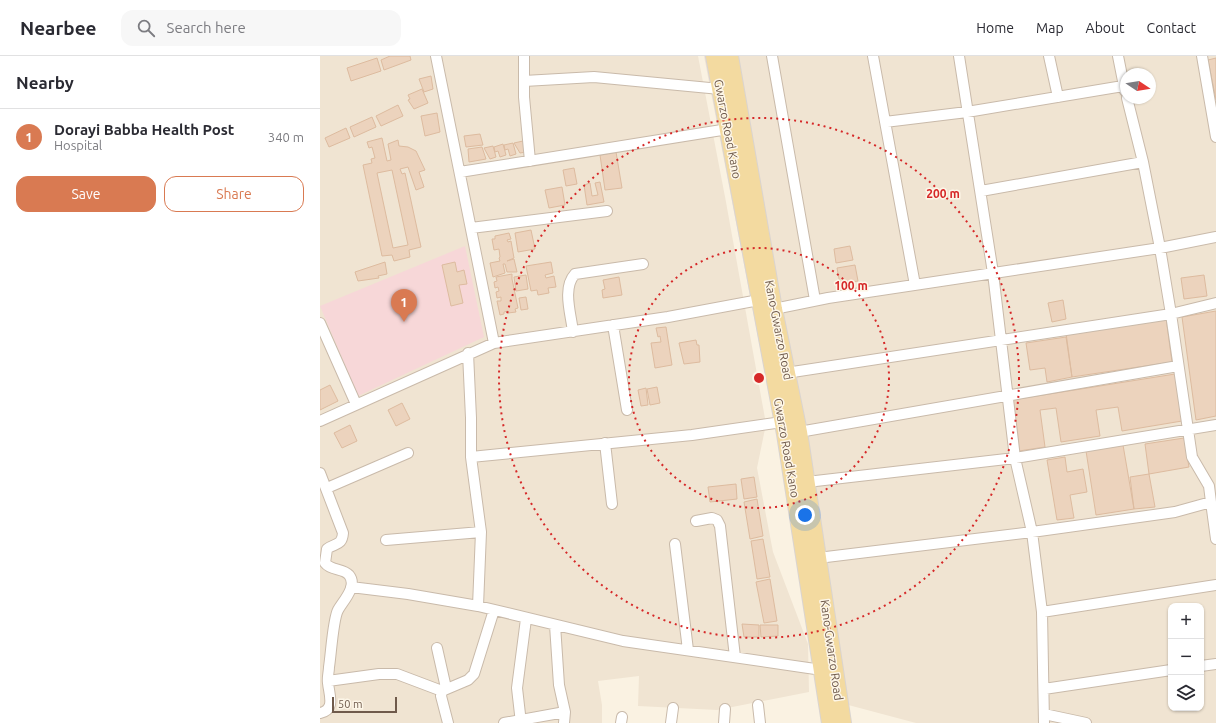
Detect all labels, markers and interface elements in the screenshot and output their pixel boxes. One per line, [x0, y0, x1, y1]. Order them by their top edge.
search box [121, 10, 401, 46]
text: Nearbee [20, 17, 97, 39]
icon: search [135, 17, 157, 39]
text: Search here [167, 19, 246, 36]
text: Home [976, 20, 1014, 36]
text: Map [1036, 20, 1064, 36]
text: About [1086, 20, 1125, 36]
text: Contact [1147, 20, 1196, 36]
north arrow [1120, 68, 1156, 104]
text: Nearby [16, 73, 74, 92]
street label: Gwarzo Road Kano [712, 78, 744, 180]
text: Dorayi Babba Health Post [54, 121, 234, 138]
text: 1 [25, 130, 33, 144]
text: 340 m [268, 130, 304, 144]
text: Hospital [54, 138, 102, 152]
button: Save [16, 176, 156, 212]
button: Share [164, 176, 304, 212]
text: 200 m [926, 187, 960, 200]
street label: Kano-Gwarzo Road [763, 279, 795, 381]
text: 100 m [834, 279, 868, 292]
pin: 1 [391, 289, 417, 322]
centre of rings [752, 371, 766, 385]
street label: Gwarzo Road Kano [772, 397, 802, 499]
your location [795, 505, 815, 525]
street label: Kano-Gwarzo Road [818, 599, 846, 701]
map controls [1168, 603, 1204, 711]
button: + [1168, 603, 1204, 639]
button: − [1168, 639, 1204, 675]
button: layers [1168, 675, 1204, 711]
scale bar [332, 695, 397, 714]
text: 50 m [338, 698, 362, 710]

